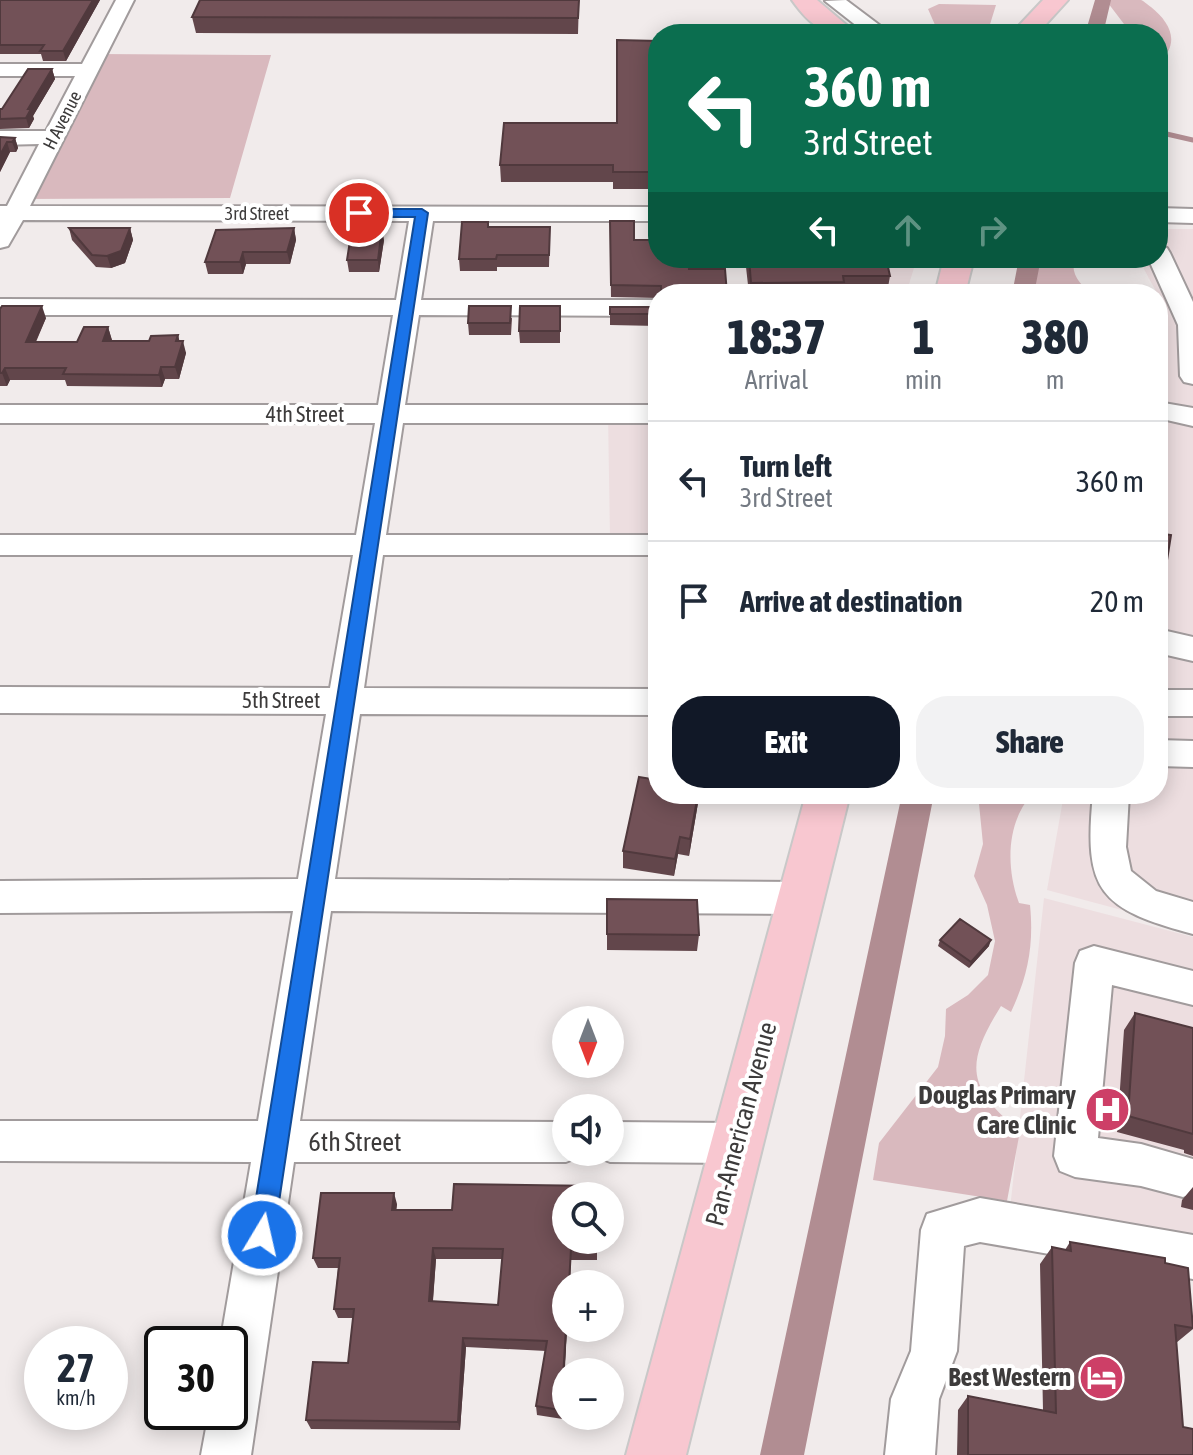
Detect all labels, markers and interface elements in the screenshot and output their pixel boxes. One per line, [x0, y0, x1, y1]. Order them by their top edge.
text: 360 m [804, 55, 931, 119]
icon: left [672, 56, 776, 160]
street label: H Avenue [38, 87, 86, 153]
text: 3rd Street [804, 121, 933, 163]
pin [325, 179, 393, 247]
icon: arrive [337, 191, 381, 235]
street label: 3rd Street [225, 203, 289, 224]
icon: left [802, 208, 846, 252]
icon: ahead [886, 208, 930, 252]
icon: right [970, 208, 1014, 252]
text: 18:37 [727, 309, 826, 364]
text: 1 [912, 309, 935, 364]
text: 380 [1021, 309, 1089, 364]
text: Arrival [745, 365, 808, 395]
text: min [905, 365, 942, 395]
text: m [1046, 365, 1064, 395]
street label: 4th Street [266, 401, 344, 427]
text: Turn left [740, 449, 832, 483]
icon: left [672, 459, 716, 503]
text: 360 m [1076, 464, 1144, 498]
text: 3rd Street [740, 483, 833, 513]
icon: arrive [672, 579, 716, 623]
text: Arrive at destination [740, 584, 962, 618]
text: 20 m [1090, 584, 1144, 618]
street label: 5th Street [242, 687, 320, 713]
button: Exit [672, 696, 900, 788]
button: Share [916, 696, 1144, 788]
north arrow [552, 1006, 624, 1078]
map controls [552, 1006, 624, 1430]
street label: Pan-American Avenue [699, 1019, 783, 1229]
place label: Douglas Primary Care Clinic [918, 1080, 1076, 1140]
hospital icon: Douglas Primary Care Clinic [1083, 1086, 1131, 1134]
button: sound [552, 1094, 624, 1166]
street label: 6th Street [309, 1127, 401, 1157]
button: search [552, 1182, 624, 1254]
position arrow [220, 1193, 304, 1277]
button: + [552, 1270, 624, 1342]
speed limit sign: 30 [144, 1326, 248, 1430]
text: 27 [57, 1345, 95, 1390]
hotel icon: Best Western [1078, 1353, 1126, 1401]
button: − [552, 1358, 624, 1430]
place label: Best Western [948, 1362, 1071, 1392]
text: km/h [56, 1386, 96, 1409]

